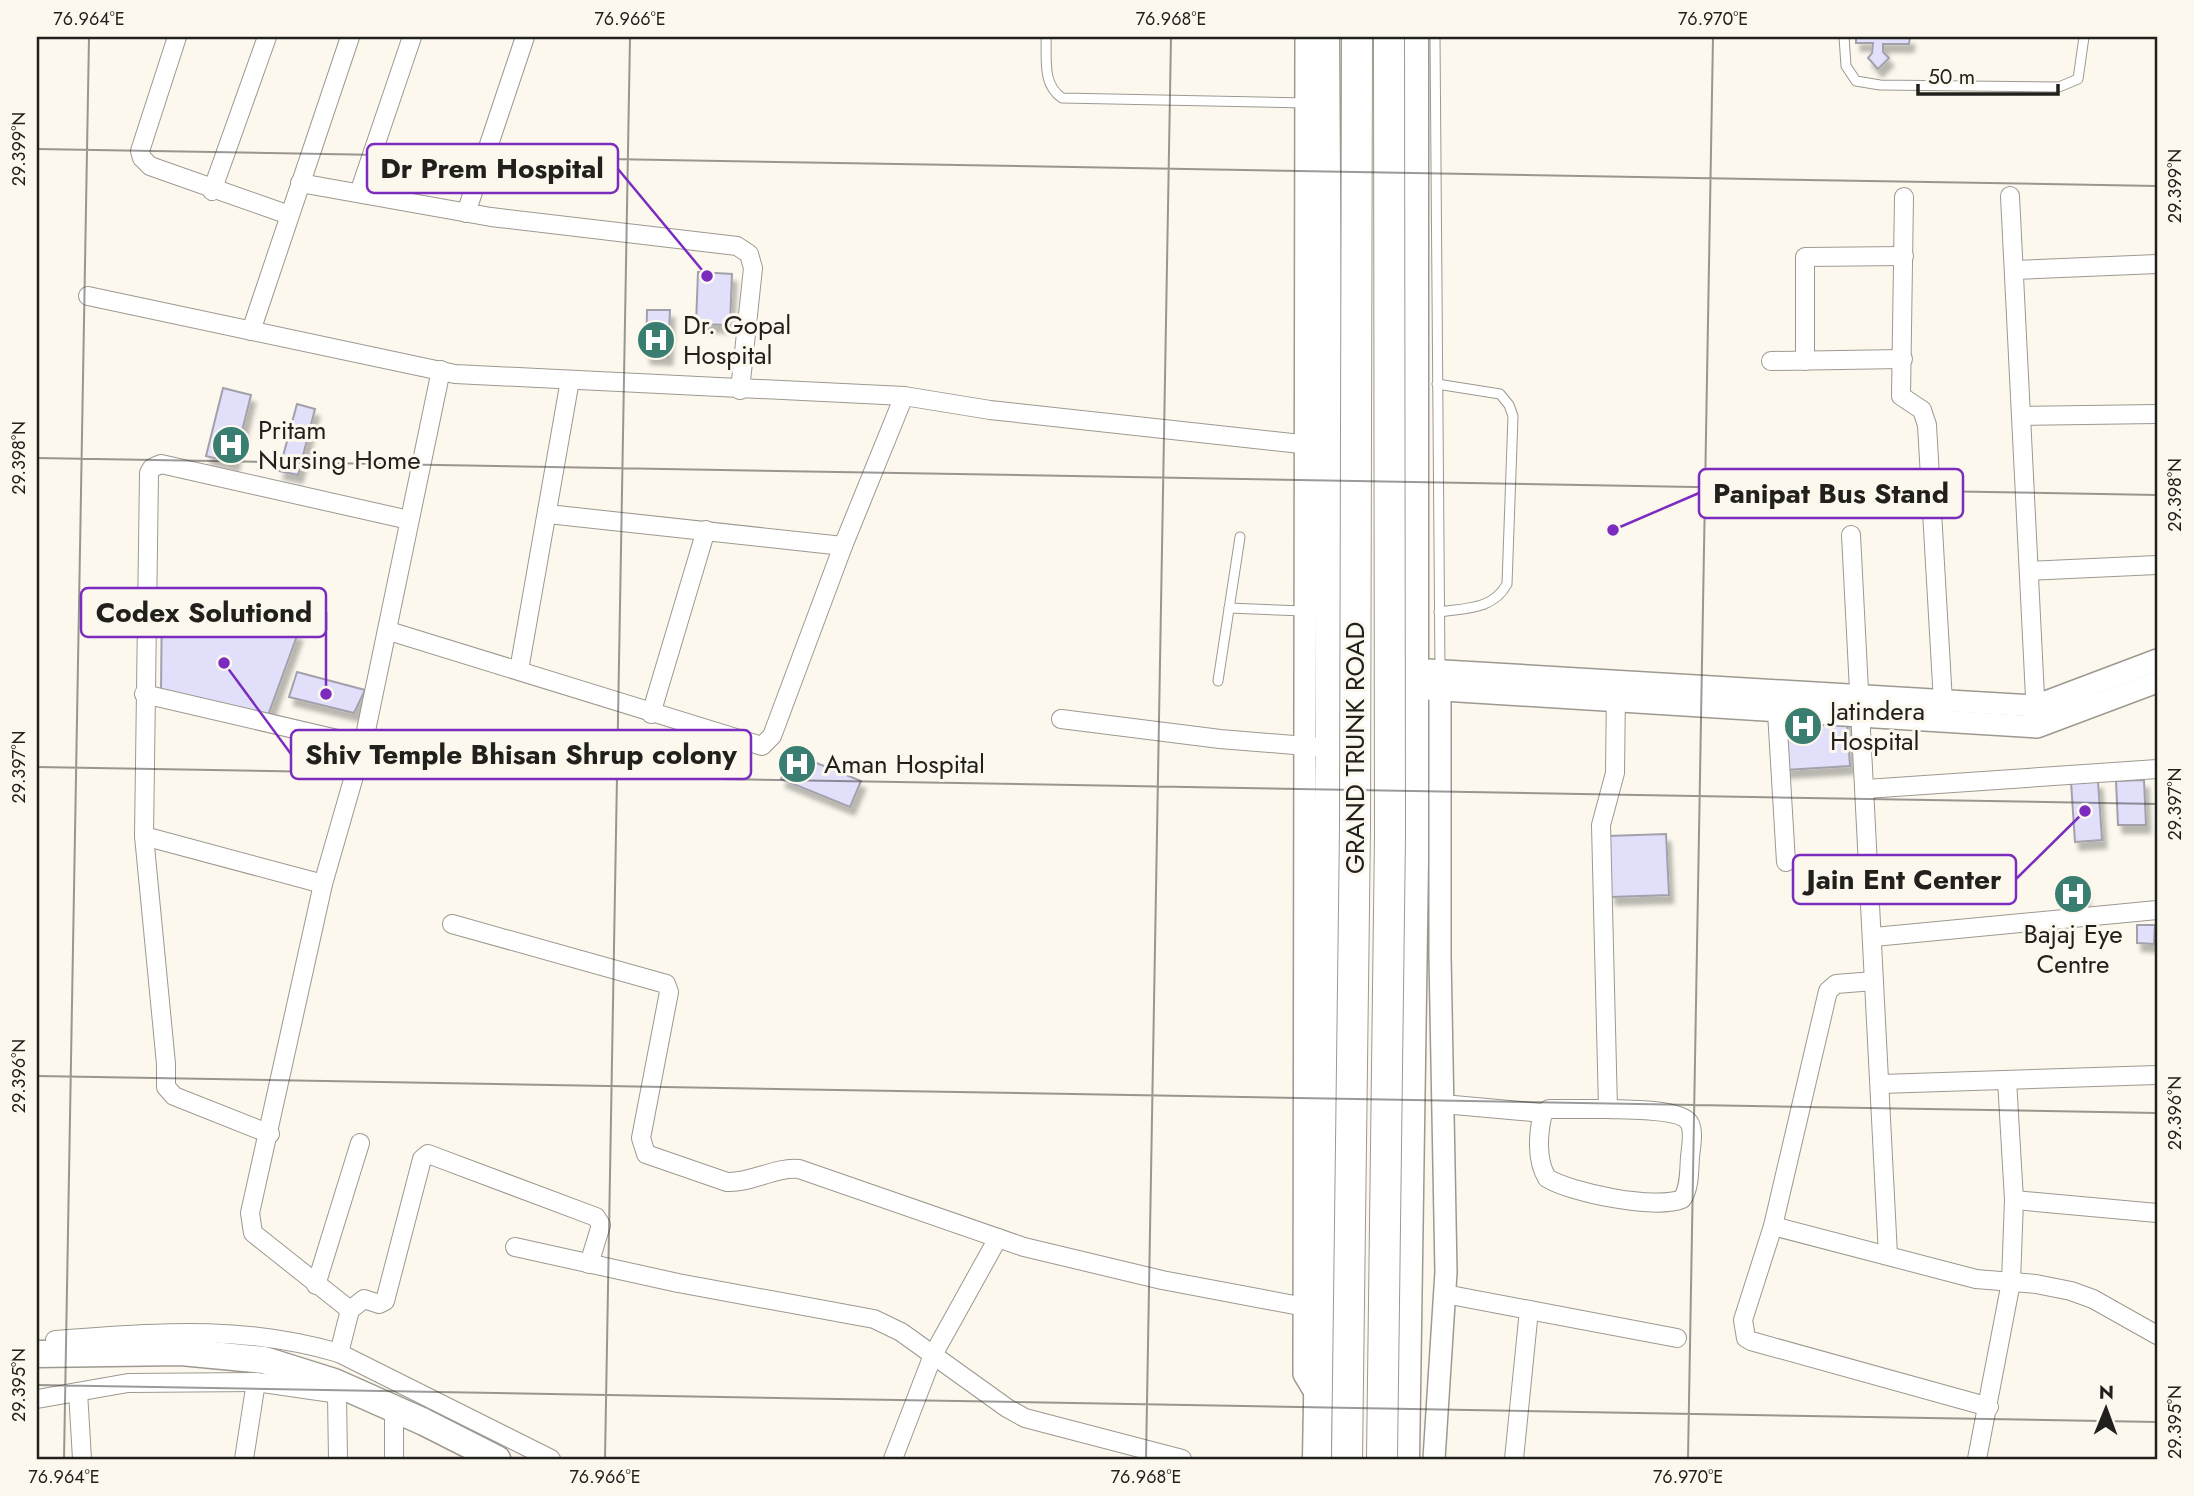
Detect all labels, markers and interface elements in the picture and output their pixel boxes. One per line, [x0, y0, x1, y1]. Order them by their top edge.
text: 76.964°E [53, 6, 125, 32]
text: 76.966°E [594, 6, 666, 32]
text: 76.968°E [1136, 6, 1206, 32]
text: 76.970°E [1678, 6, 1748, 32]
scale bar [1918, 52, 2058, 96]
text: 50 m [1928, 62, 1975, 92]
text: 29.399°N [6, 112, 32, 186]
callout: Dr Prem Hospital [367, 144, 618, 193]
text: Dr Prem Hospital [380, 148, 604, 189]
text: 29.399°N [2162, 149, 2188, 223]
place label: Dr. Gopal Hospital [683, 306, 791, 374]
hospital icon: Dr. Gopal Hospital [635, 319, 677, 361]
place label: Pritam Nursing Home [258, 411, 421, 479]
text: 29.398°N [6, 421, 32, 495]
hospital icon: Pritam Nursing Home [210, 424, 252, 466]
text: 29.398°N [2162, 458, 2188, 532]
callout: Panipat Bus Stand [1699, 469, 1963, 518]
text: Panipat Bus Stand [1713, 473, 1949, 514]
callout: Codex Solutiond [81, 588, 326, 637]
text: Codex Solutiond [96, 592, 312, 633]
street label: GRAND TRUNK ROAD [1336, 622, 1374, 874]
place label: Jatindera Hospital [1827, 692, 1925, 760]
hospital icon: Jatindera Hospital [1782, 705, 1824, 747]
callout: Shiv Temple Bhisan Shrup colony [291, 730, 751, 779]
text: 29.397°N [6, 731, 32, 803]
text: Shiv Temple Bhisan Shrup colony [305, 734, 737, 775]
hospital icon: Aman Hospital [776, 743, 818, 785]
place label: Aman Hospital [824, 745, 985, 783]
text: 29.397°N [2162, 768, 2188, 840]
callout: Jain Ent Center [1793, 855, 2016, 904]
text: Jain Ent Center [1801, 859, 2002, 900]
hospital icon: Bajaj Eye Centre [2052, 873, 2094, 915]
place label: Bajaj Eye Centre [2023, 915, 2123, 983]
text: 29.396°N [6, 1039, 32, 1113]
text: 29.396°N [2162, 1076, 2188, 1150]
text: 29.395°N [6, 1348, 32, 1422]
north arrow [2072, 1374, 2142, 1444]
text: N [2099, 1379, 2114, 1406]
text: 29.395°N [2162, 1385, 2188, 1459]
text: 76.964°E [28, 1464, 100, 1490]
text: 76.966°E [569, 1464, 641, 1490]
text: 76.968°E [1111, 1464, 1181, 1490]
text: 76.970°E [1653, 1464, 1723, 1490]

